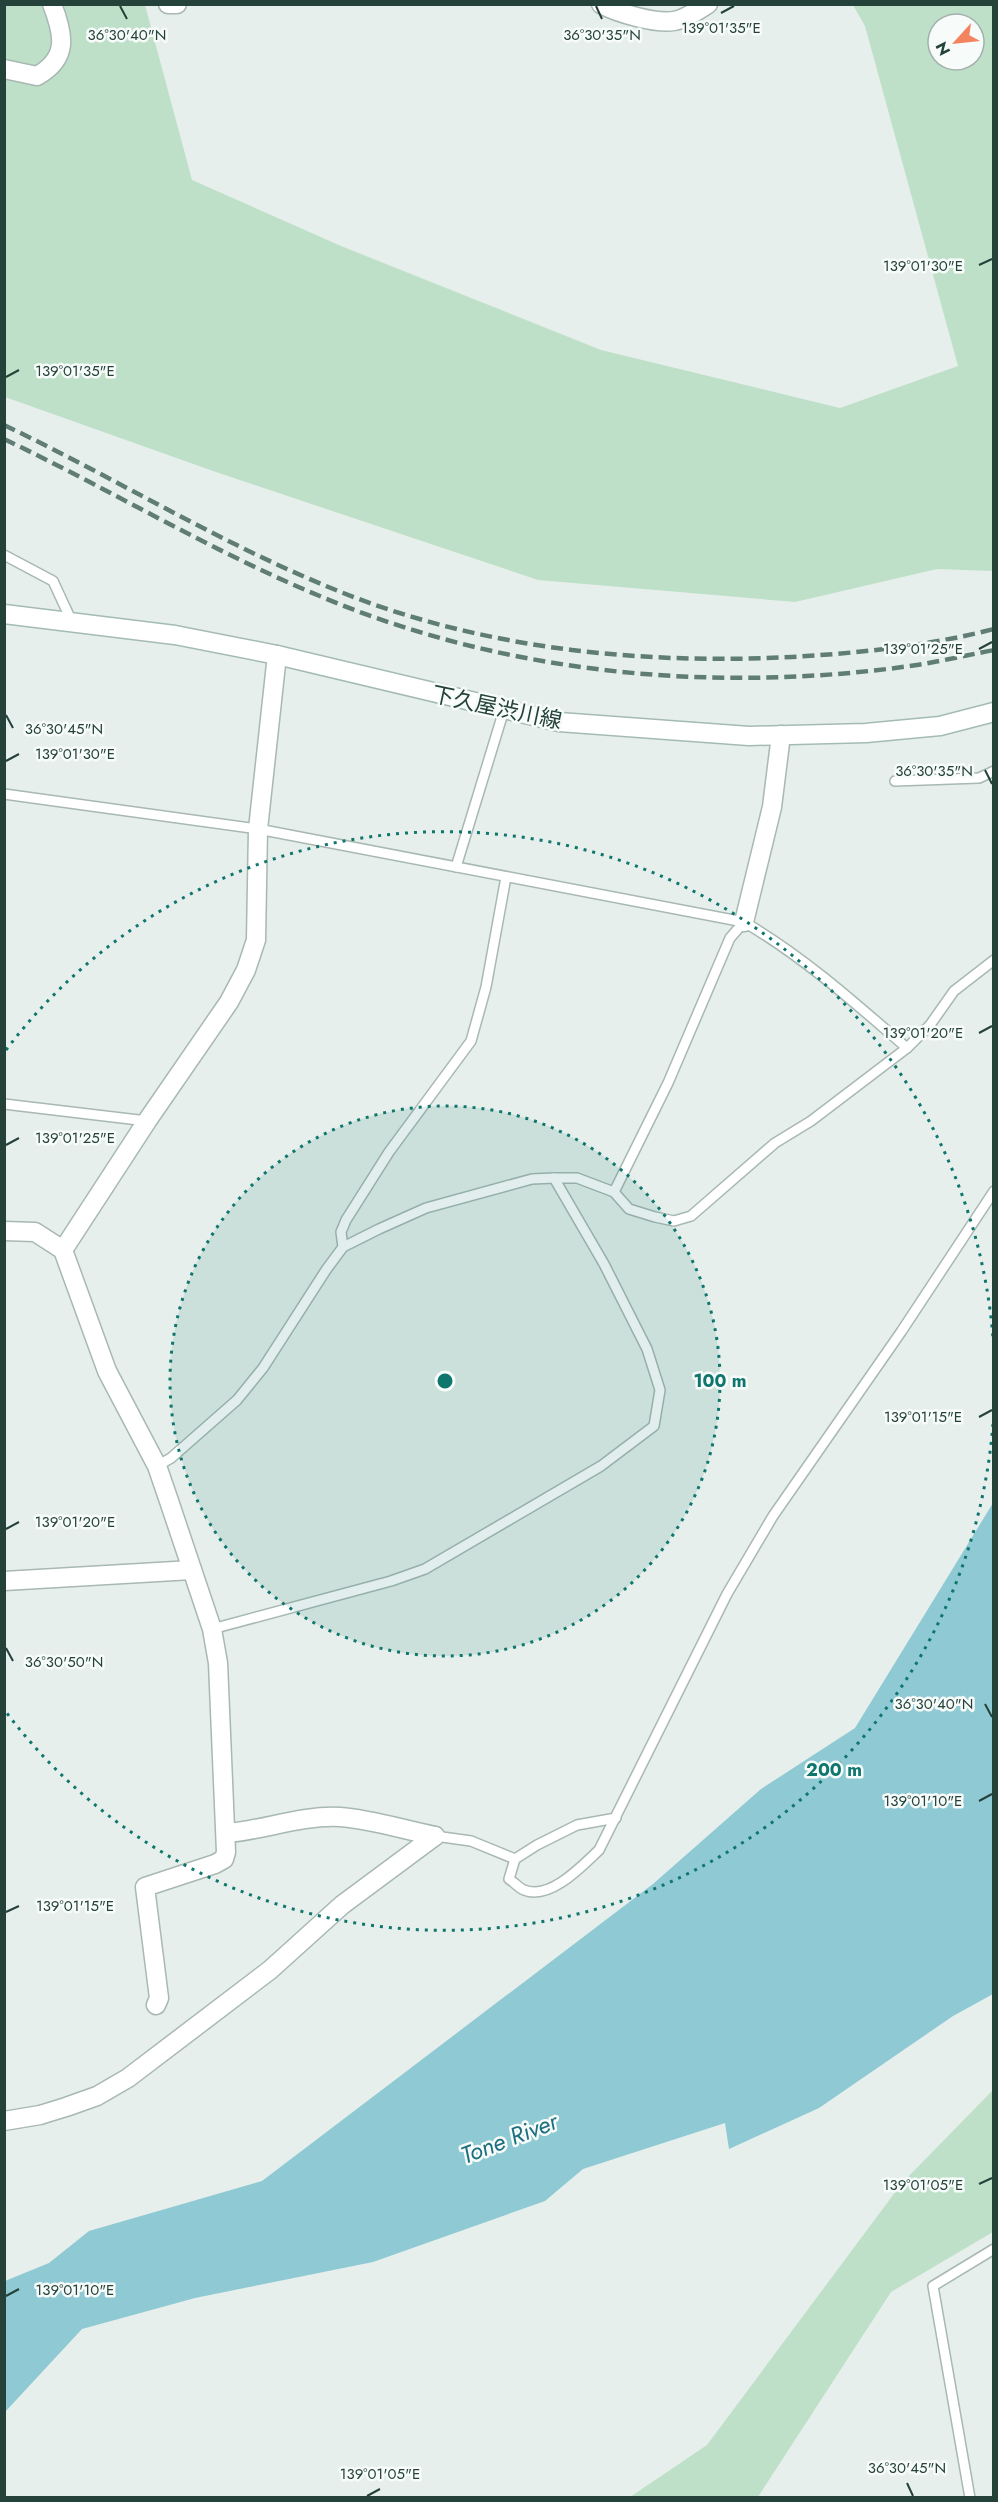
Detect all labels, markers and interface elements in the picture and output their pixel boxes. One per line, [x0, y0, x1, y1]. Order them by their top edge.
north arrow [926, 12, 986, 72]
text: 139°01'35"E [681, 17, 761, 39]
text: 36°30'40"N [88, 24, 166, 46]
text: 36°30'35"N [563, 24, 641, 46]
text: N [930, 38, 956, 59]
text: 139°01'30"E [883, 255, 963, 277]
text: 139°01'35"E [35, 360, 115, 382]
text: 139°01'25"E [883, 638, 963, 660]
street label: 下久屋渋川線 [429, 678, 565, 736]
text: 36°30'45"N [25, 718, 103, 740]
text: 139°01'30"E [35, 743, 115, 765]
text: 36°30'35"N [895, 760, 973, 782]
text: 139°01'20"E [883, 1022, 963, 1044]
text: 139°01'25"E [35, 1127, 115, 1149]
text: 100 m [693, 1368, 747, 1394]
centre of rings [435, 1371, 455, 1391]
text: 139°01'15"E [884, 1406, 962, 1428]
text: 139°01'20"E [35, 1511, 115, 1533]
text: 36°30'50"N [25, 1651, 103, 1673]
text: 36°30'40"N [895, 1693, 973, 1715]
text: 200 m [806, 1757, 862, 1783]
text: 139°01'10"E [884, 1790, 962, 1812]
text: 139°01'15"E [36, 1895, 114, 1917]
water label: Tone River [455, 2103, 565, 2173]
text: 139°01'05"E [883, 2174, 963, 2196]
text: 139°01'10"E [36, 2279, 114, 2301]
text: 36°30'45"N [868, 2457, 946, 2479]
text: 139°01'05"E [340, 2463, 420, 2485]

